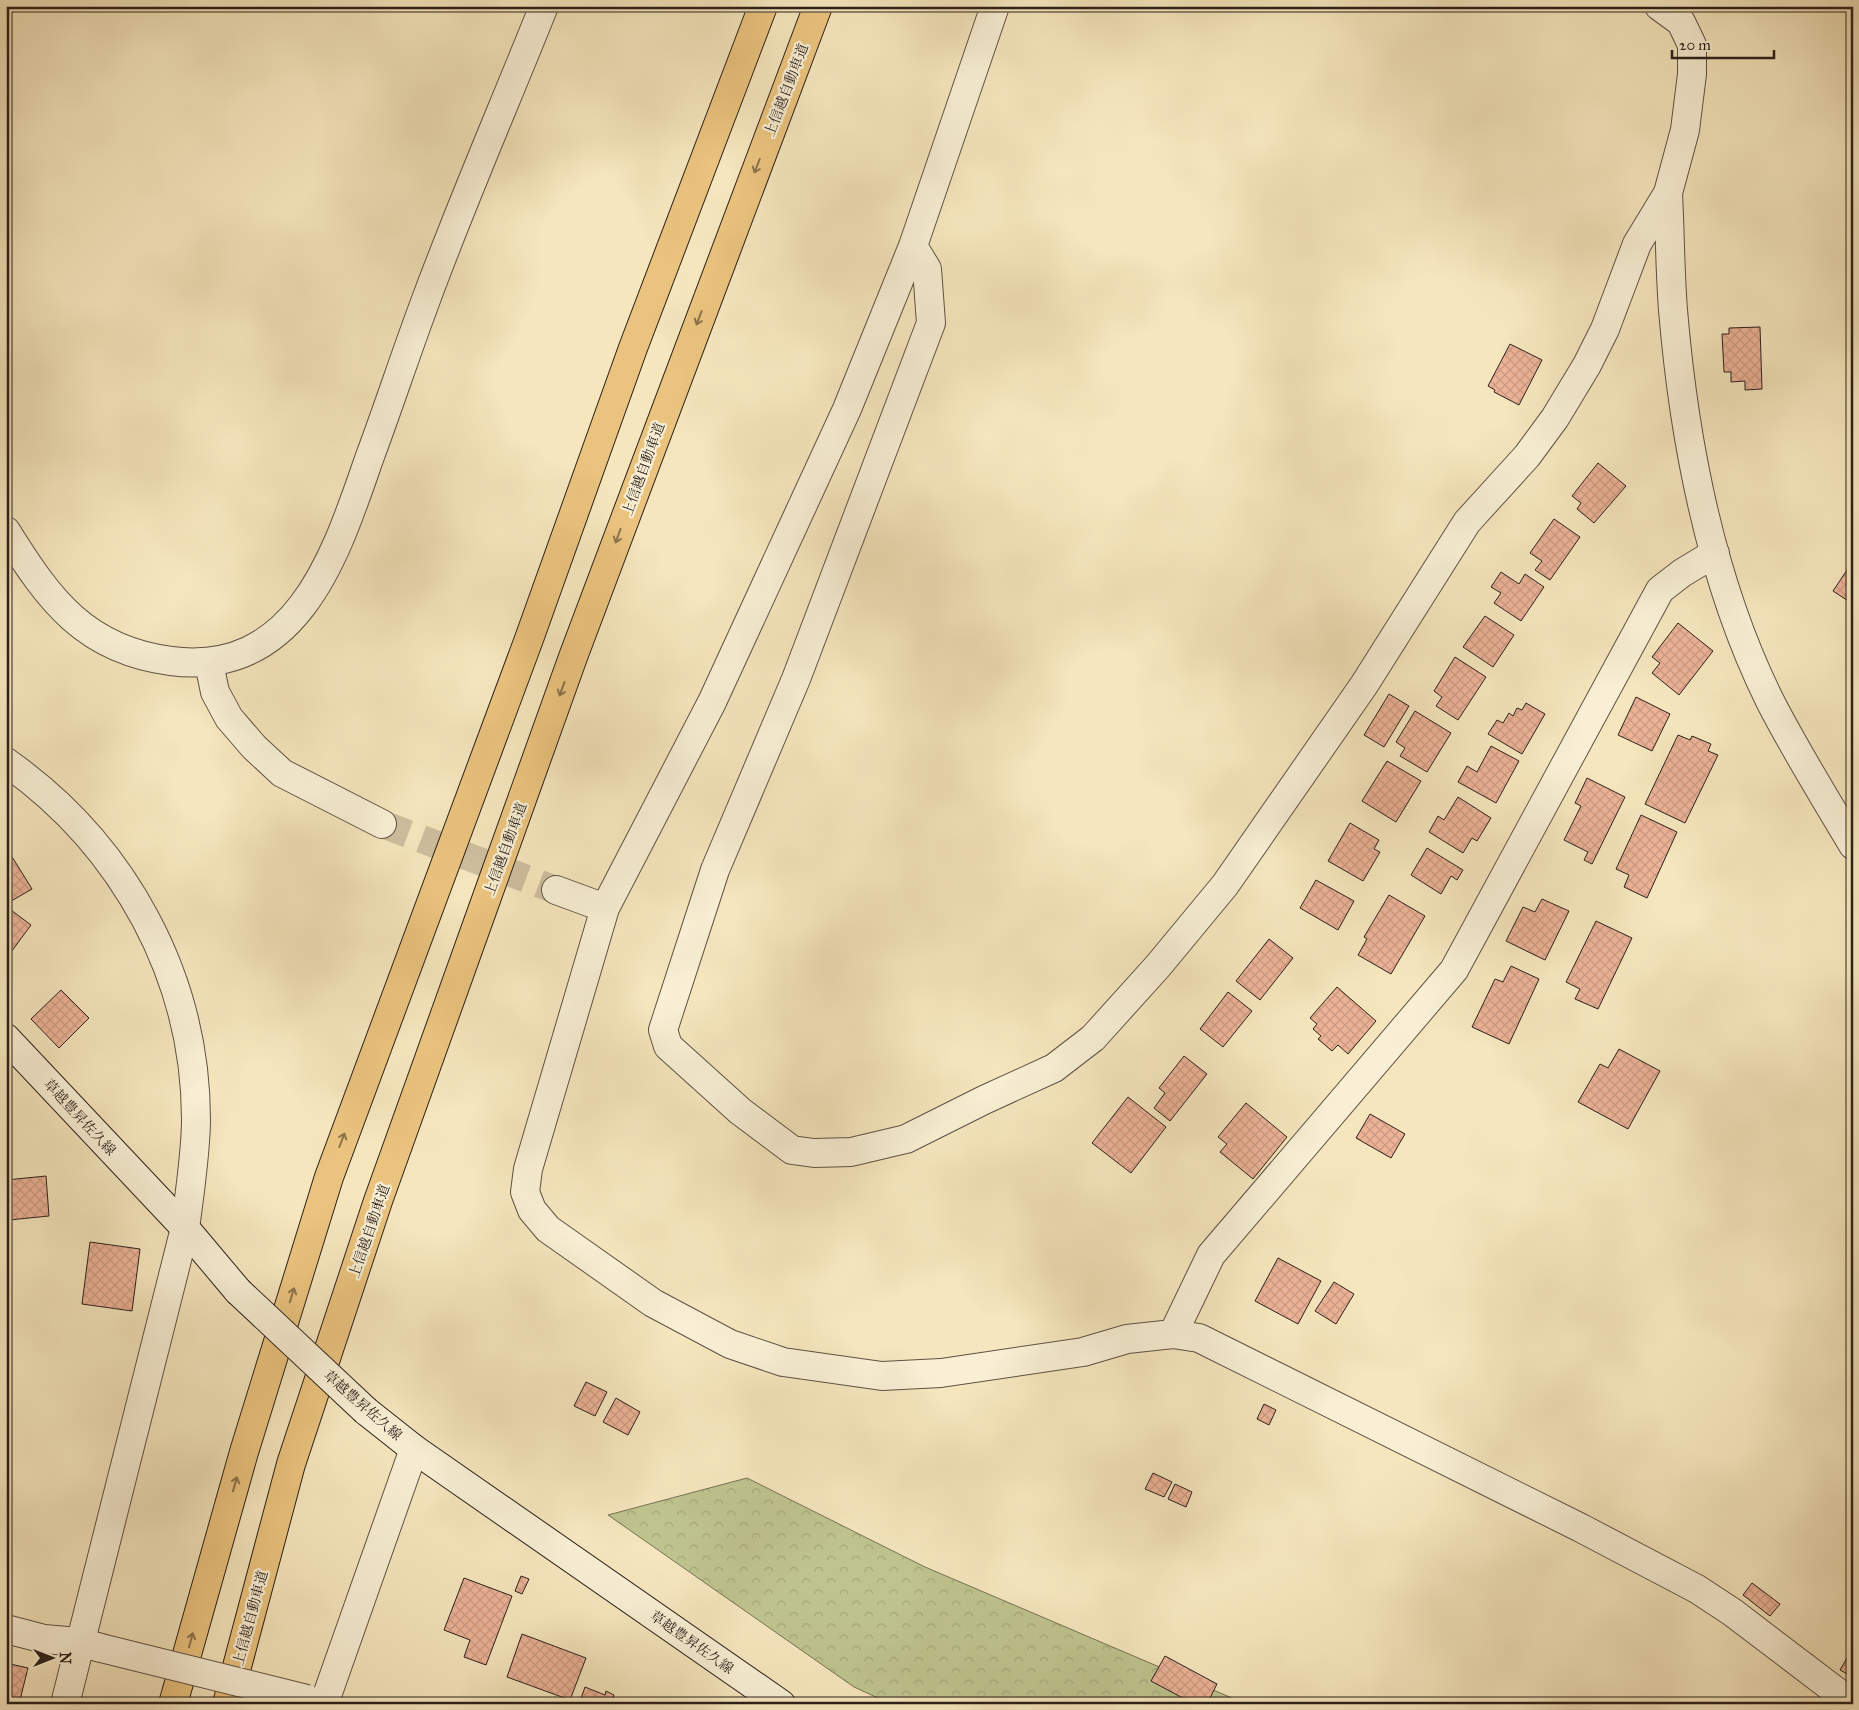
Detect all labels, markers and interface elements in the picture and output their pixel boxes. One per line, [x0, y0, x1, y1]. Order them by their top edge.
scale bar [1672, 28, 1774, 60]
text: 20 m [1679, 36, 1711, 54]
street label: 上信越自動車道 [761, 41, 812, 139]
one-way arrow [752, 158, 761, 173]
one-way arrow [694, 310, 704, 325]
street label: 上信越自動車道 [619, 420, 668, 518]
one-way arrow [613, 528, 622, 543]
one-way arrow [557, 680, 566, 696]
street label: 上信越自動車道 [481, 800, 530, 898]
street label: 草越豊昇佐久線 [40, 1076, 119, 1159]
one-way arrow [338, 1133, 348, 1148]
street label: 上信越自動車道 [345, 1182, 393, 1280]
one-way arrow [288, 1287, 298, 1303]
street label: 草越豊昇佐久線 [320, 1367, 405, 1444]
one-way arrow [231, 1476, 240, 1492]
street label: 上信越自動車道 [230, 1569, 271, 1668]
street label: 草越豊昇佐久線 [647, 1607, 737, 1677]
north arrow [28, 1632, 78, 1682]
one-way arrow [186, 1632, 196, 1648]
text: N [56, 1652, 73, 1664]

